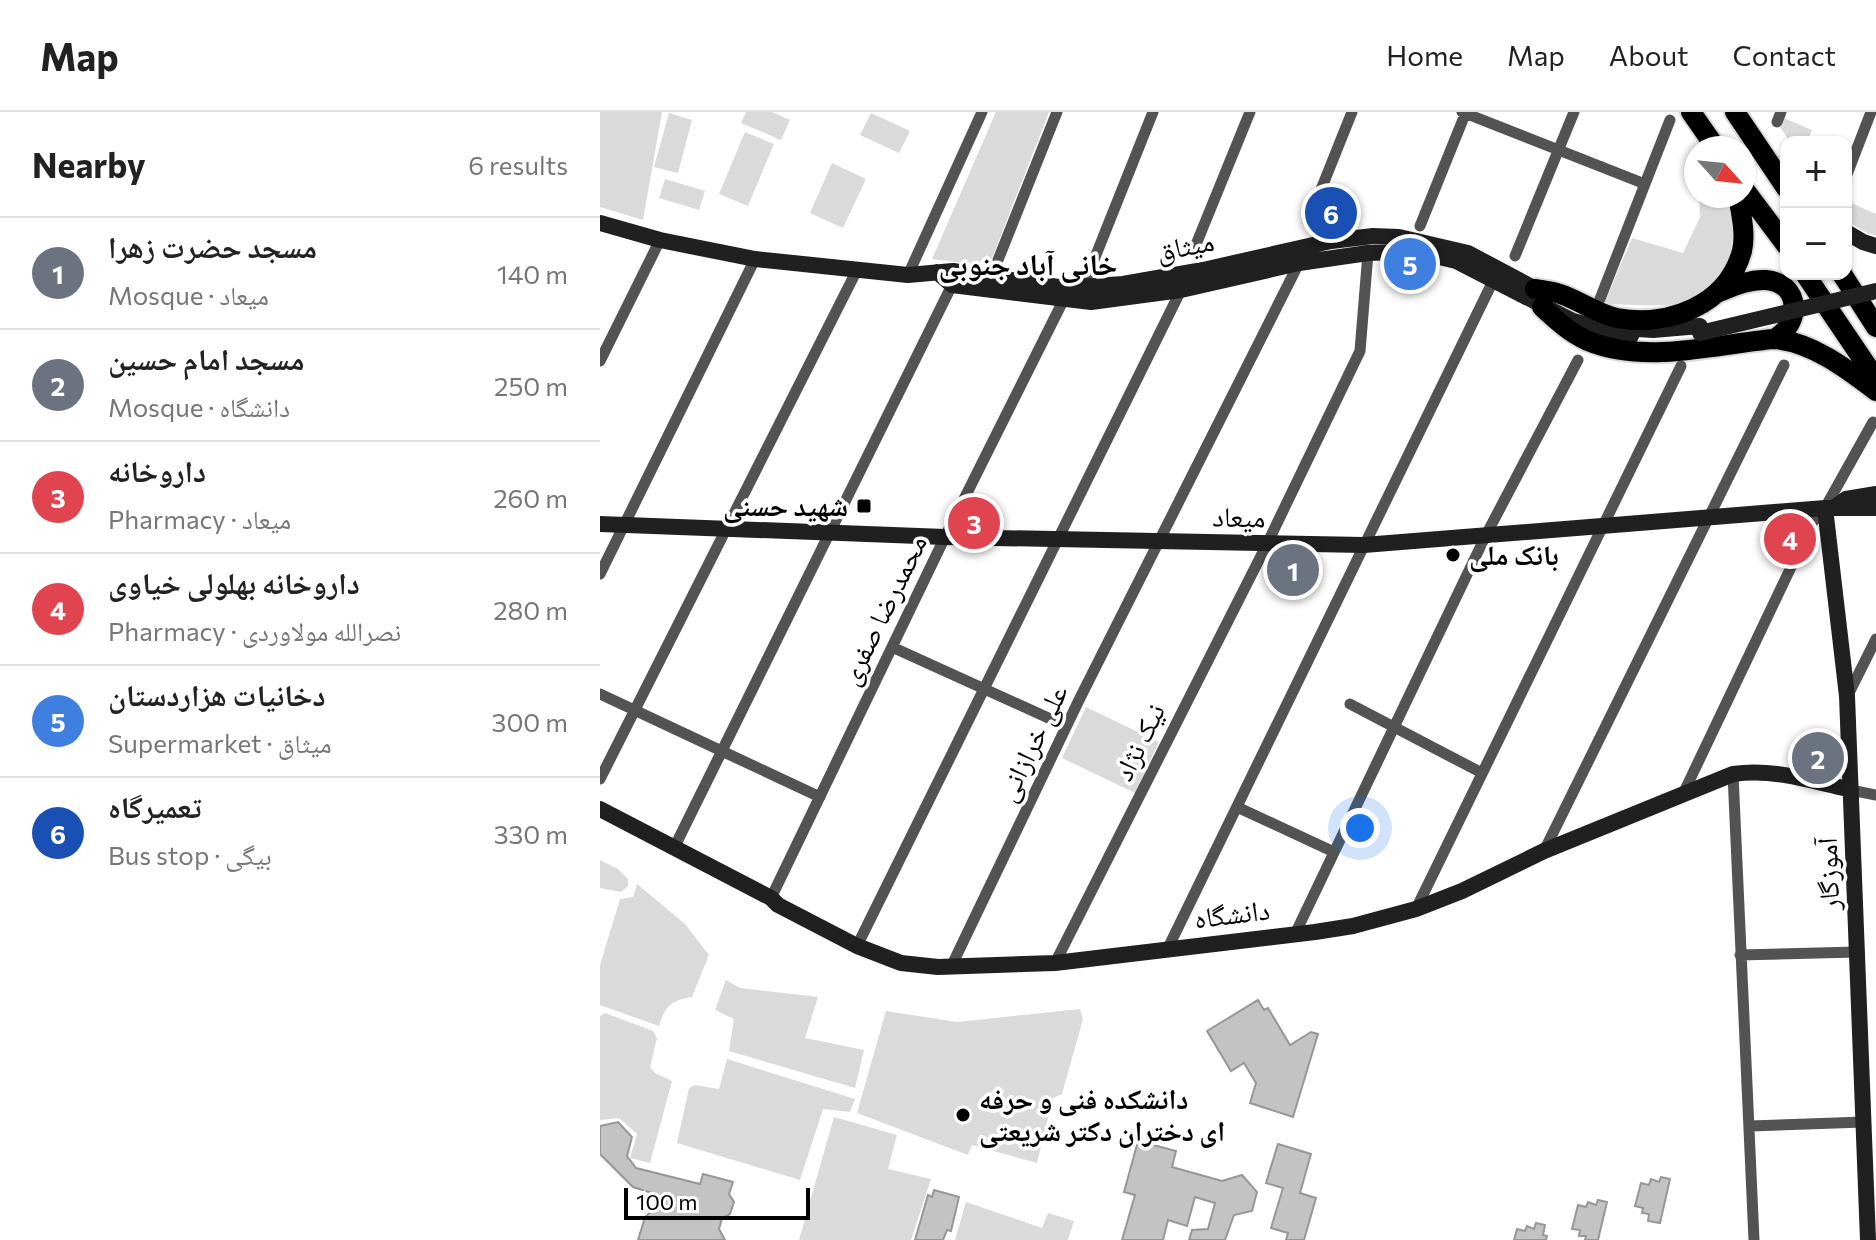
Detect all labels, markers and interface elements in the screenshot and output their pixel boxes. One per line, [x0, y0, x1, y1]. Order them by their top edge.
text: Map [40, 32, 119, 79]
text: Home [1386, 38, 1463, 72]
text: Map [1507, 38, 1565, 72]
text: About [1609, 38, 1689, 72]
text: Contact [1733, 38, 1836, 72]
north arrow [1684, 136, 1756, 208]
map controls [1780, 136, 1852, 280]
button: + [1780, 136, 1852, 208]
text: Nearby [32, 143, 146, 185]
text: 6 results [468, 149, 568, 180]
pin: 6 [1305, 183, 1357, 243]
button: − [1780, 208, 1852, 280]
street label: میثاق [1153, 223, 1217, 269]
text: مسجد حضرت زهرا [108, 227, 317, 264]
pin: 5 [1384, 234, 1436, 294]
district label: خانی آباد جنوبی [939, 244, 1117, 283]
text: 1 [52, 258, 64, 289]
text: 140 m [497, 258, 568, 289]
text: Mosque · میعاد [108, 279, 269, 310]
text: مسجد امام حسین [108, 339, 304, 376]
text: 2 [51, 370, 65, 401]
text: 250 m [494, 370, 568, 401]
text: Mosque · دانشگاه [108, 391, 290, 422]
text: داروخانه [108, 451, 206, 488]
text: 3 [50, 482, 66, 513]
text: 260 m [493, 482, 568, 513]
place label: شهید حسنی [723, 488, 848, 524]
pin: 3 [948, 493, 1000, 553]
marker: شهید حسنی [855, 497, 873, 515]
street label: میعاد [1212, 499, 1266, 534]
text: Pharmacy · میعاد [108, 503, 291, 534]
pin: 4 [1764, 509, 1816, 569]
street label: محمدرضا صفری [831, 529, 934, 691]
place label: بانک ملی [1469, 537, 1559, 573]
pin: 1 [1267, 540, 1319, 600]
marker: بانک ملی [1444, 546, 1462, 564]
text: داروخانه بهلولی خیاوی [108, 563, 360, 600]
text: 4 [50, 594, 66, 625]
text: 280 m [493, 594, 568, 625]
text: Pharmacy · نصرالله مولاوردی [108, 615, 401, 646]
text: دخانیات هزاردستان [108, 675, 326, 712]
street label: علی خرازانی [988, 679, 1076, 807]
street label: نیک نژاد [1105, 697, 1172, 786]
text: 5 [50, 706, 66, 737]
text: 300 m [492, 706, 568, 737]
text: Supermarket · میثاق [108, 727, 332, 758]
pin: 2 [1792, 728, 1844, 788]
text: تعمیرگاه [108, 787, 201, 824]
your location [1340, 808, 1380, 848]
text: 6 [50, 818, 66, 849]
text: 330 m [494, 818, 568, 849]
street label: آموزگار [1809, 836, 1845, 912]
text: Bus stop · بیگی [108, 839, 272, 870]
street label: دانشگاه [1192, 892, 1272, 935]
place label: دانشکده فنی و حرفه ای دختران دکتر شریعتی [979, 1081, 1225, 1149]
marker: دانشکده فنی و حرفه ای دختران دکتر شریعتی [954, 1106, 972, 1124]
scale bar [624, 1184, 810, 1220]
text: 100 m [636, 1188, 698, 1215]

